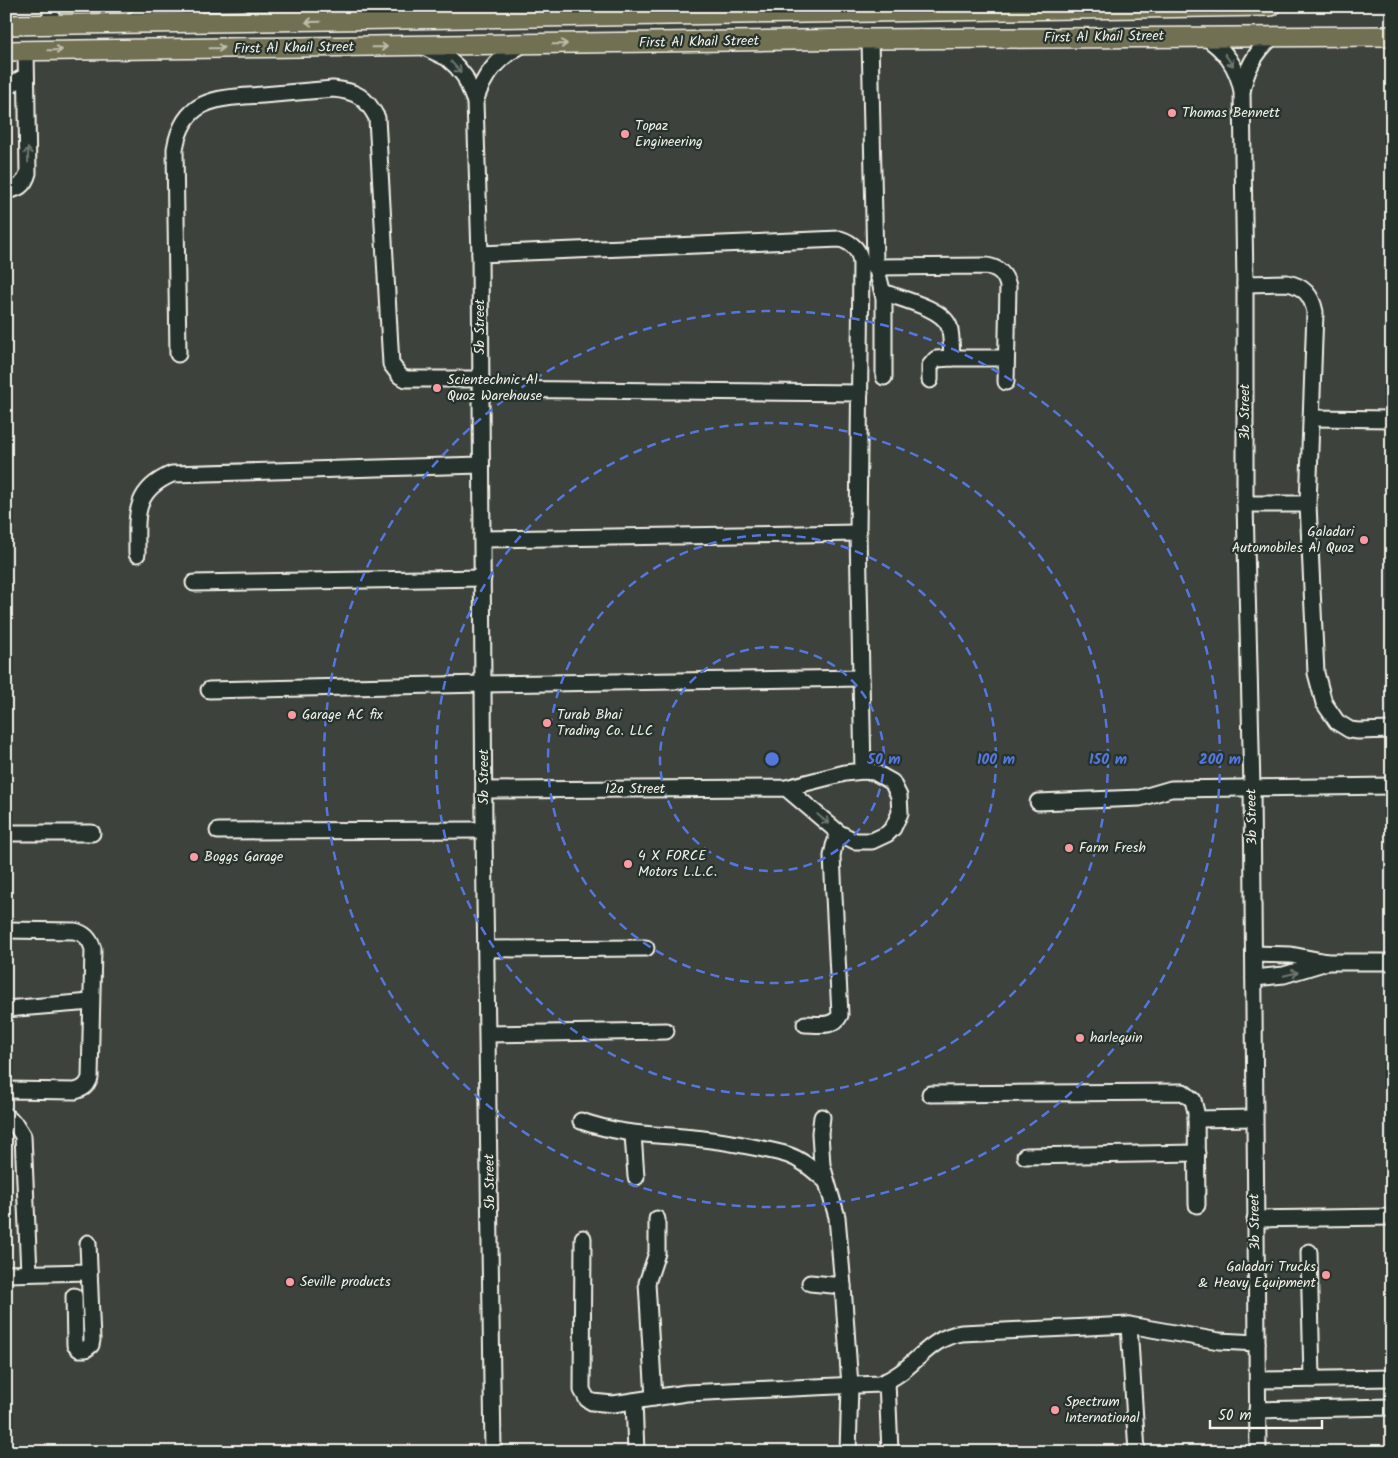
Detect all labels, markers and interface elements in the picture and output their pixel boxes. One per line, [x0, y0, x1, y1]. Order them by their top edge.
one-way arrow [305, 17, 321, 26]
street label: First Al Khail Street [1044, 25, 1165, 49]
street label: First Al Khail Street [639, 30, 760, 54]
street label: First Al Khail Street [234, 36, 355, 60]
one-way arrow [552, 39, 568, 49]
one-way arrow [372, 42, 388, 51]
one-way arrow [209, 44, 225, 53]
one-way arrow [46, 45, 63, 55]
one-way arrow [1224, 53, 1234, 67]
one-way arrow [450, 61, 462, 74]
place label: Thomas Bennett [1182, 102, 1280, 124]
marker: Thomas Bennett [1166, 107, 1178, 119]
place label: Topaz Engineering [635, 115, 703, 153]
marker: Topaz Engineering [619, 128, 631, 140]
one-way arrow [23, 147, 33, 164]
street label: 5b Street [469, 298, 491, 355]
place label: Scientechnic Al Quoz Warehouse [447, 369, 543, 407]
marker: Scientechnic Al Quoz Warehouse [431, 382, 443, 394]
street label: 3b Street [1234, 383, 1256, 440]
place label: Galadari Automobiles Al Quoz [1232, 521, 1355, 559]
marker: Galadari Automobiles Al Quoz [1358, 534, 1370, 546]
place label: Garage AC fix [302, 704, 384, 726]
place label: Turab Bhai Trading Co. LLC [557, 704, 653, 742]
marker: Garage AC fix [286, 709, 298, 721]
marker: Turab Bhai Trading Co. LLC [541, 717, 553, 729]
street label: 5b Street [473, 748, 495, 805]
text: 50 m [866, 748, 901, 772]
text: 100 m [977, 748, 1015, 772]
text: 150 m [1089, 748, 1127, 772]
text: 200 m [1199, 748, 1241, 772]
centre of rings [763, 750, 781, 768]
street label: 12a Street [605, 778, 666, 800]
street label: 3b Street [1240, 788, 1263, 845]
one-way arrow [817, 814, 830, 825]
place label: Farm Fresh [1079, 837, 1146, 859]
marker: Farm Fresh [1063, 842, 1075, 854]
place label: 4 X FORCE Motors L.L.C. [638, 845, 717, 883]
place label: Boggs Garage [204, 846, 284, 868]
marker: Boggs Garage [188, 851, 200, 863]
marker: 4 X FORCE Motors L.L.C. [622, 858, 634, 870]
one-way arrow [1283, 968, 1299, 978]
place label: harlequin [1090, 1027, 1143, 1049]
marker: harlequin [1074, 1032, 1086, 1044]
street label: 5b Street [479, 1153, 501, 1210]
street label: 3b Street [1243, 1193, 1266, 1250]
place label: Galadari Trucks & Heavy Equipment [1198, 1256, 1317, 1294]
marker: Galadari Trucks & Heavy Equipment [1320, 1269, 1332, 1281]
place label: Seville products [300, 1271, 391, 1293]
marker: Seville products [284, 1276, 296, 1288]
place label: Spectrum International [1065, 1391, 1140, 1429]
scale bar [1210, 1398, 1323, 1430]
marker: Spectrum International [1049, 1404, 1061, 1416]
text: 50 m [1218, 1404, 1252, 1428]

